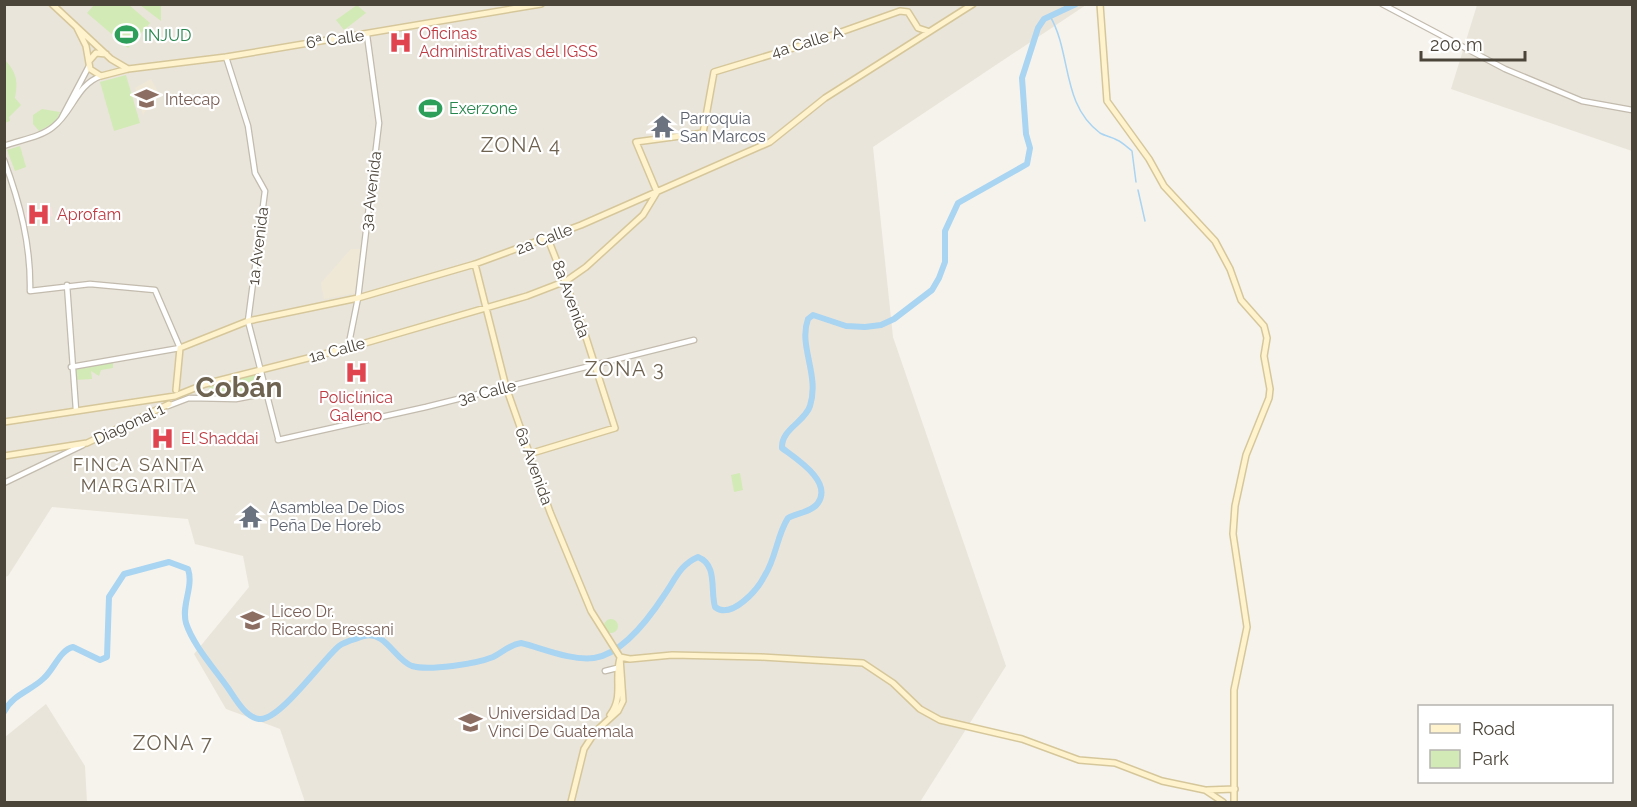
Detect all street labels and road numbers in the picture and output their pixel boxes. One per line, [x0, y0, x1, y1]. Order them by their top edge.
street label: 4a Calle A [769, 22, 845, 62]
street label: 6ª Calle [305, 26, 365, 52]
street label: 3a Avenida [357, 150, 385, 232]
street label: 1a Avenida [244, 206, 272, 286]
street label: 2a Calle [513, 220, 575, 258]
street label: 8a Avenida [548, 258, 594, 340]
street label: 1a Calle [307, 333, 367, 367]
street label: 3a Calle [456, 376, 518, 408]
street label: Diagonal 1 [91, 399, 168, 449]
street label: 6a Avenida [511, 425, 557, 507]

